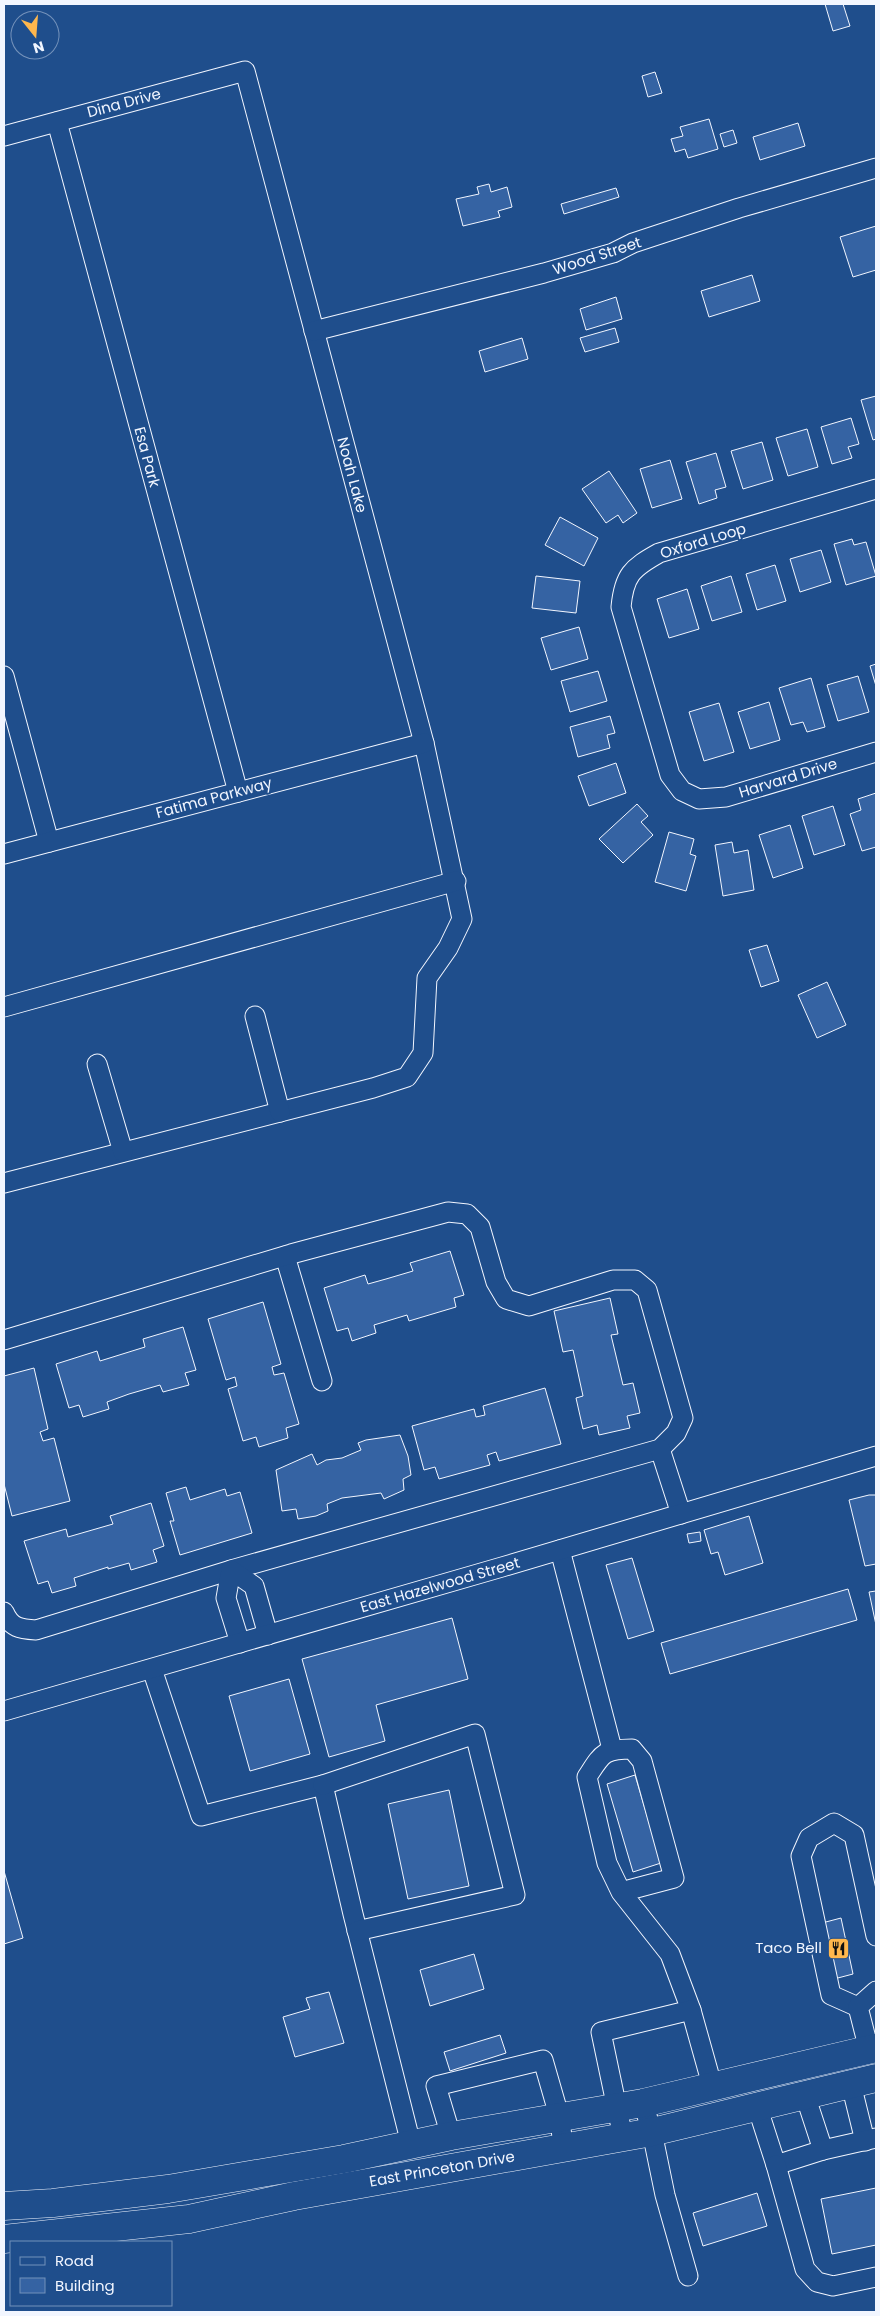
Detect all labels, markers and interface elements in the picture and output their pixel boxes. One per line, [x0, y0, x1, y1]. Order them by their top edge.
north arrow [10, 10, 60, 60]
text: N [31, 36, 47, 59]
street label: Dina Drive [85, 83, 163, 122]
street label: Wood Street [550, 231, 644, 280]
street label: Esa Park [129, 424, 166, 490]
street label: Noah Lake [332, 435, 373, 515]
street label: Oxford Loop [657, 517, 749, 564]
street label: Harvard Drive [736, 753, 840, 802]
street label: Fatima Parkway [153, 772, 275, 823]
street label: East Hazelwood Street [358, 1552, 522, 1617]
restaurant icon: Taco Bell [826, 1936, 850, 1960]
place label: Taco Bell [755, 1937, 822, 1958]
street label: East Princeton Drive [368, 2145, 516, 2192]
legend [10, 2241, 172, 2306]
text: Road [55, 2250, 94, 2271]
text: Building [55, 2275, 115, 2296]

